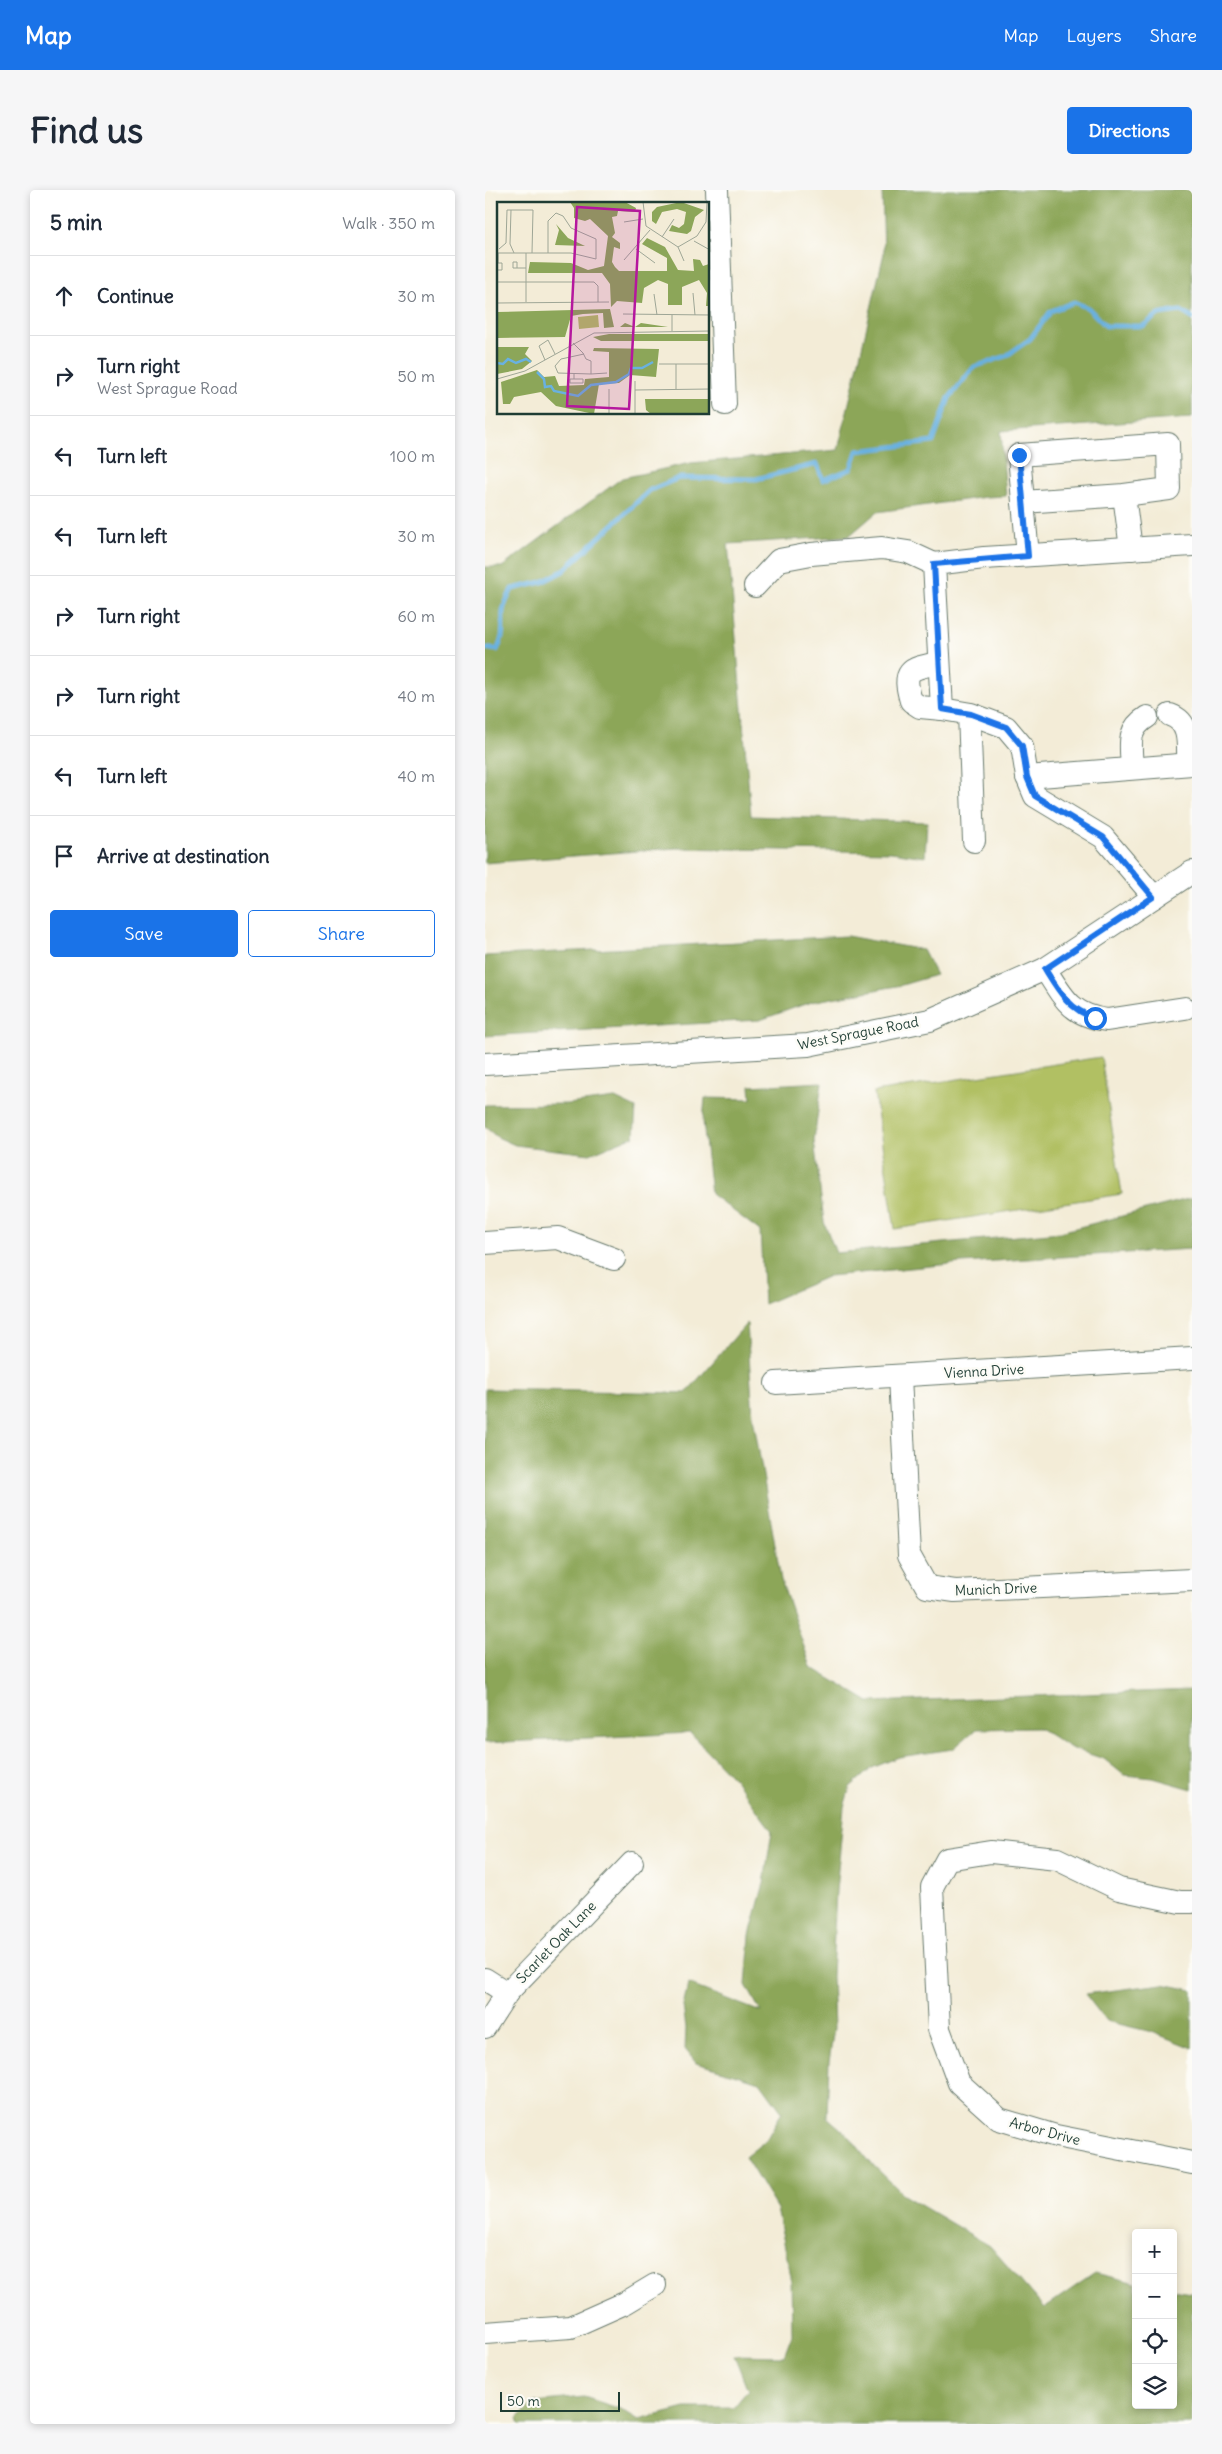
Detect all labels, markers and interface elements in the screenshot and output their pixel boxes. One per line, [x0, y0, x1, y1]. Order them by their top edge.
text: Map [25, 20, 72, 50]
text: Map [1003, 24, 1038, 47]
text: Layers [1066, 24, 1122, 47]
text: Share [1150, 24, 1197, 47]
button: Directions [1067, 107, 1192, 154]
text: Find us [30, 108, 143, 152]
inset map [497, 202, 710, 415]
text: 5 min [50, 209, 102, 236]
text: Walk · 350 m [342, 213, 435, 233]
icon: ahead [50, 282, 78, 310]
text: Continue [97, 284, 174, 308]
text: 30 m [398, 286, 435, 306]
text: Turn right [97, 354, 180, 378]
icon: right [50, 362, 78, 390]
text: 50 m [397, 366, 435, 386]
text: West Sprague Road [97, 378, 238, 398]
icon: left [50, 442, 78, 470]
text: Turn left [97, 444, 167, 468]
route end [1008, 444, 1031, 467]
text: 100 m [390, 446, 435, 466]
icon: left [50, 522, 78, 550]
text: Turn left [97, 524, 167, 548]
text: 30 m [398, 526, 435, 546]
icon: right [50, 602, 78, 630]
text: Turn right [97, 604, 180, 628]
text: 60 m [397, 606, 435, 626]
icon: right [50, 682, 78, 710]
text: Turn right [97, 684, 180, 708]
text: 40 m [397, 686, 435, 706]
icon: left [50, 762, 78, 790]
text: Turn left [97, 764, 167, 788]
text: 40 m [397, 766, 435, 786]
icon: arrive [50, 842, 78, 870]
text: Arrive at destination [97, 844, 270, 868]
button: Save [50, 910, 238, 957]
button: Share [248, 910, 435, 957]
route start [1084, 1007, 1107, 1030]
street label: West Sprague Road [796, 1012, 920, 1054]
street label: Vienna Drive [944, 1360, 1024, 1382]
street label: Munich Drive [955, 1579, 1037, 1599]
street label: Scarlet Oak Lane [512, 1897, 600, 1987]
street label: Arbor Drive [1008, 2113, 1082, 2149]
map controls [1132, 2229, 1177, 2409]
button: + [1132, 2229, 1177, 2274]
button: − [1132, 2274, 1177, 2319]
button: locate [1132, 2319, 1177, 2364]
button: layers [1132, 2364, 1177, 2409]
scale bar [500, 2389, 620, 2412]
text: 50 m [507, 2392, 540, 2410]

